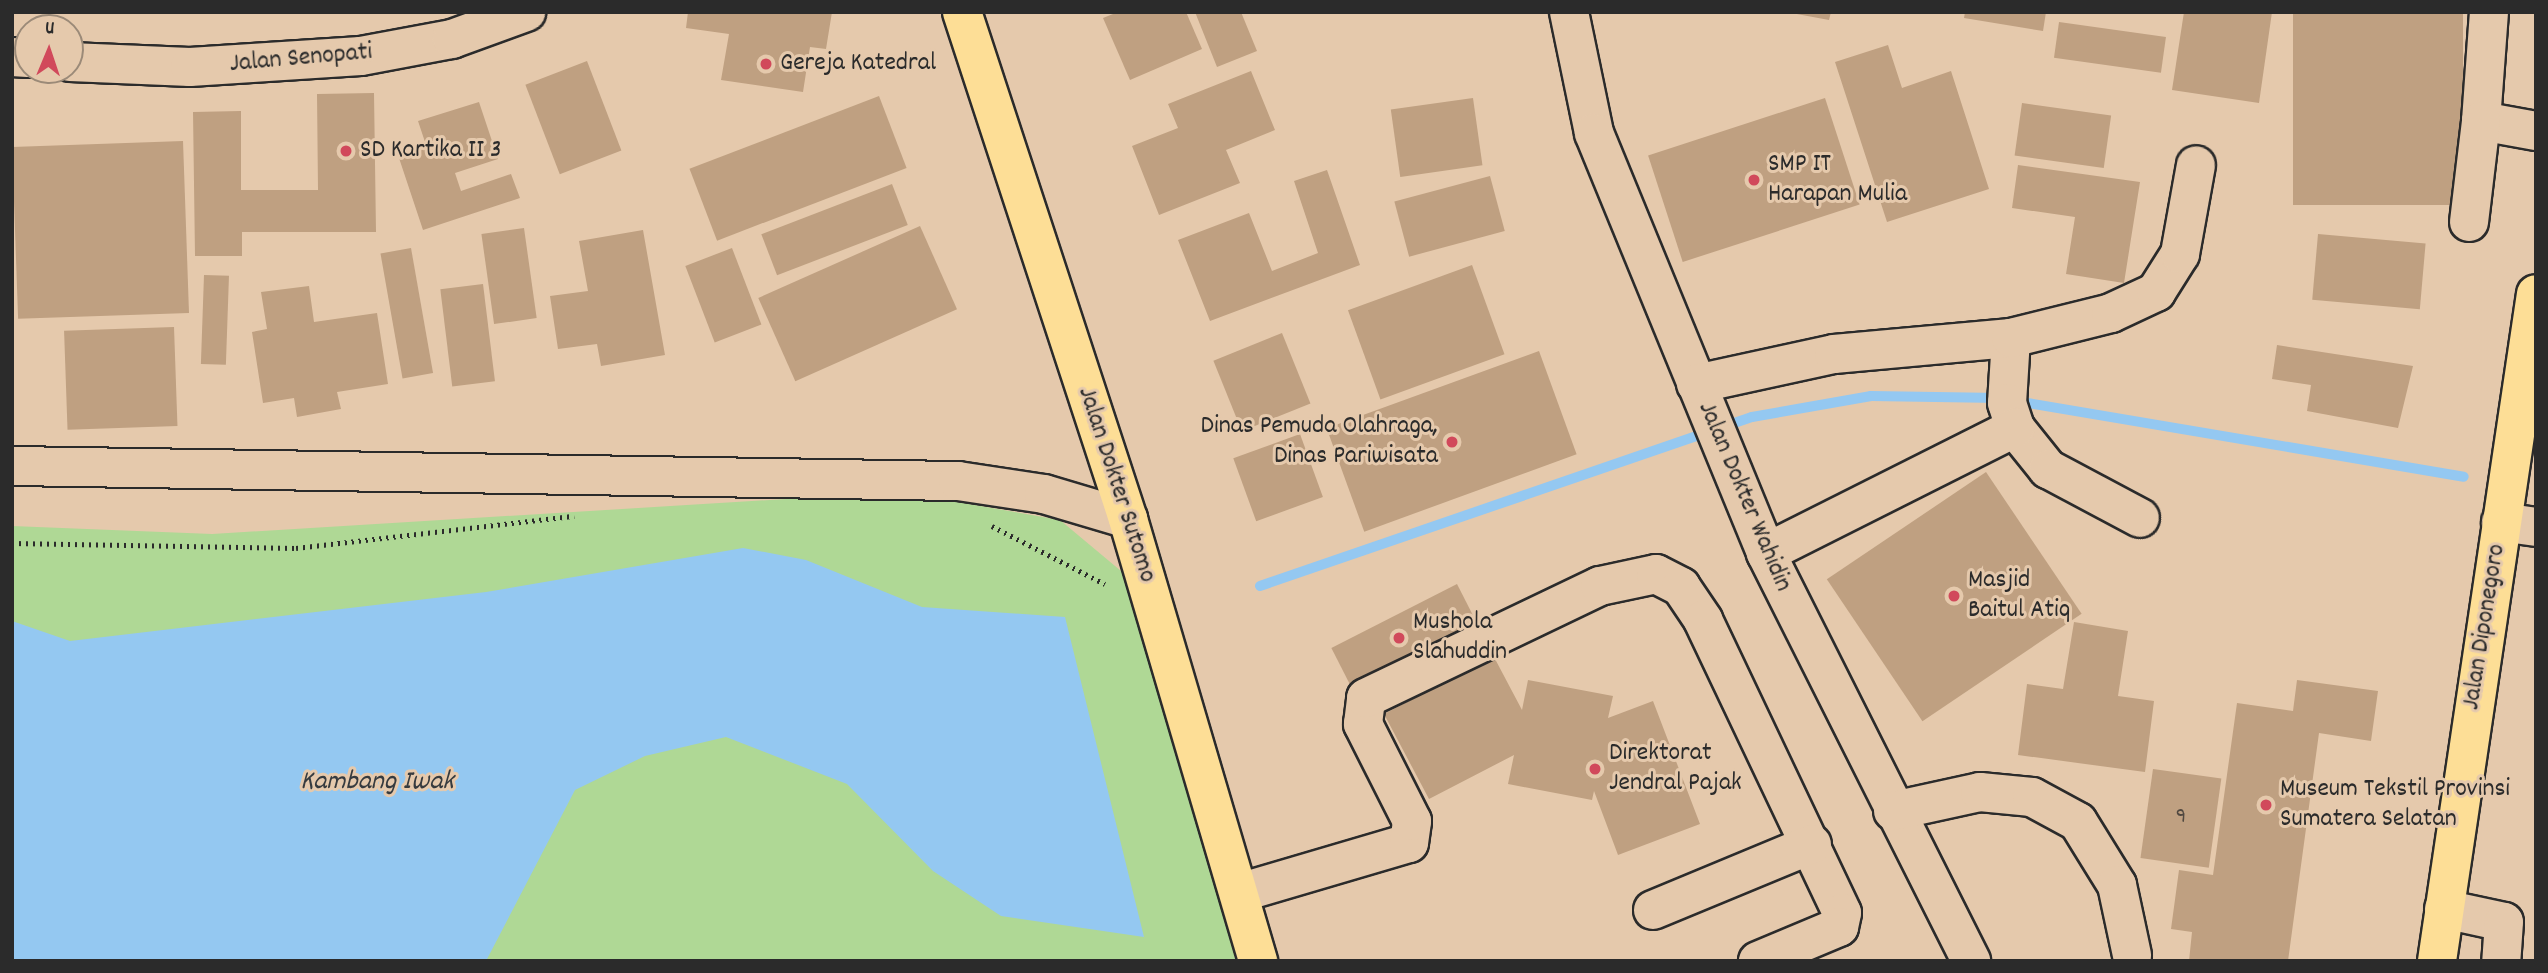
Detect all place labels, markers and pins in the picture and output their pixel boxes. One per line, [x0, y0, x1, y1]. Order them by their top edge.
place label: Gereja Katedral [780, 48, 936, 80]
marker: Gereja Katedral [758, 56, 774, 72]
place label: SD Kartika II 3 [360, 135, 501, 167]
marker: SD Kartika II 3 [338, 143, 354, 159]
place label: SMP IT Harapan Mulia [1768, 149, 1907, 210]
marker: SMP IT Harapan Mulia [1746, 172, 1762, 188]
place label: Dinas Pemuda Olahraga, Dinas Pariwisata [1200, 411, 1438, 472]
marker: Dinas Pemuda Olahraga, Dinas Pariwisata [1444, 434, 1460, 450]
place label: Masjid Baitul Atiq [1968, 565, 2070, 626]
marker: Masjid Baitul Atiq [1946, 588, 1962, 604]
place label: Mushola Slahuddin [1413, 607, 1507, 668]
marker: Mushola Slahuddin [1391, 630, 1407, 646]
place label: Direktorat Jendral Pajak [1609, 738, 1742, 800]
marker: Direktorat Jendral Pajak [1587, 761, 1603, 777]
place label: Museum Tekstil Provinsi Sumatera Selatan [2280, 774, 2510, 836]
marker: Museum Tekstil Provinsi Sumatera Selatan [2258, 797, 2274, 813]

